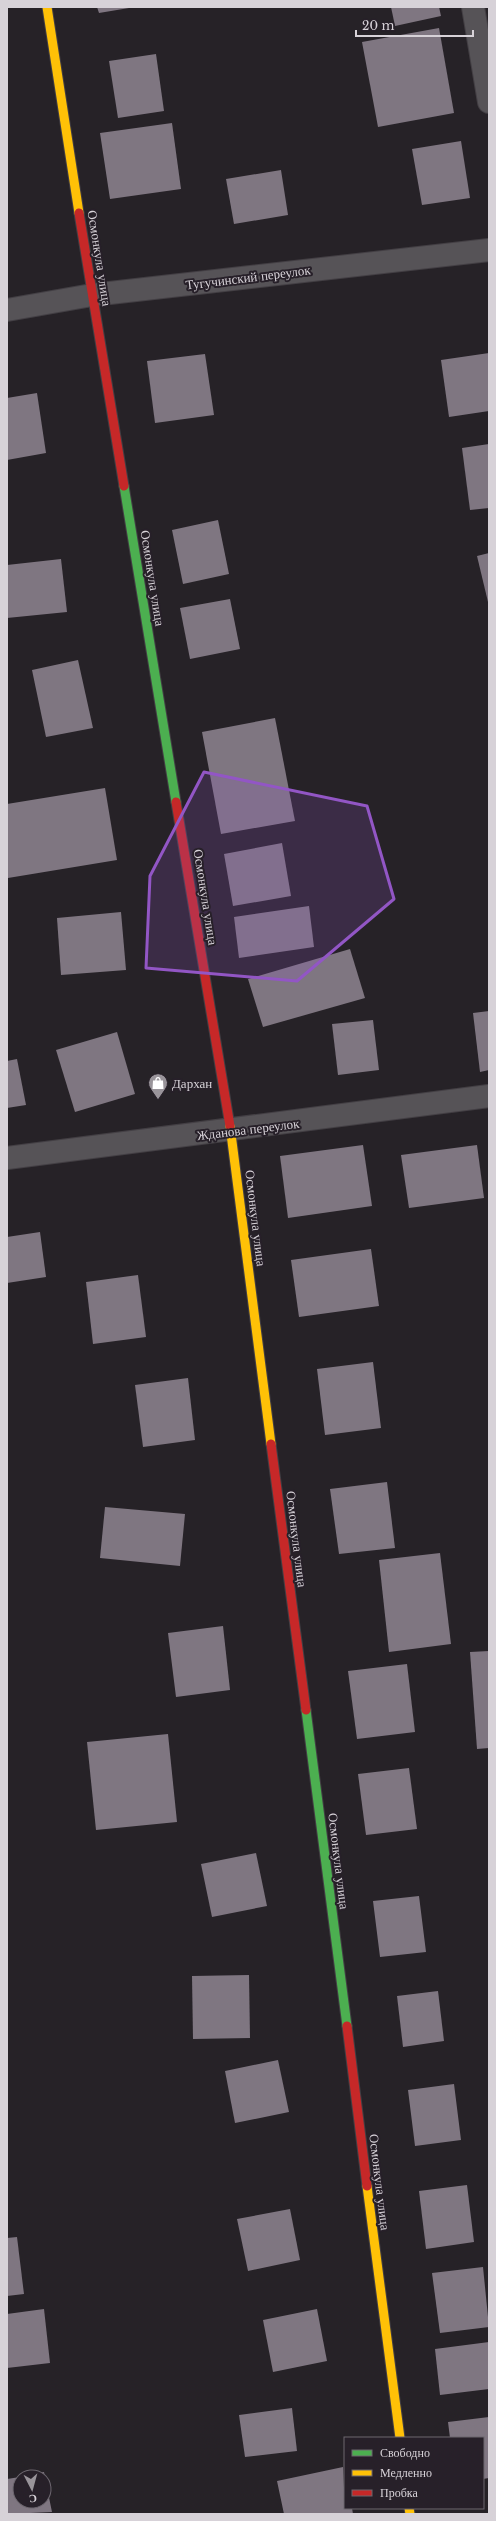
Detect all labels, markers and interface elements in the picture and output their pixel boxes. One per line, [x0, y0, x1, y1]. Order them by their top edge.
scale bar [356, 12, 473, 38]
text: 20 m [362, 18, 394, 33]
street label: Осмонкула улица [84, 209, 116, 308]
street label: Тугучинский переулок [185, 261, 312, 294]
street label: Осмонкула улица [137, 529, 169, 628]
street label: Осмонкула улица [190, 848, 222, 947]
shop icon: Дархан [147, 1072, 169, 1100]
place label: Дархан [172, 1075, 212, 1092]
street label: Жданова переулок [196, 1115, 301, 1144]
street label: Осмонкула улица [241, 1169, 270, 1267]
street label: Осмонкула улица [282, 1490, 311, 1588]
street label: Осмонкула улица [324, 1812, 353, 1910]
street label: Осмонкула улица [365, 2133, 394, 2231]
legend [344, 2437, 484, 2509]
text: Свободно [380, 2445, 430, 2460]
text: Медленно [380, 2465, 432, 2480]
north arrow [12, 2469, 52, 2509]
text: Пробка [380, 2485, 418, 2500]
text: С [28, 2492, 38, 2506]

